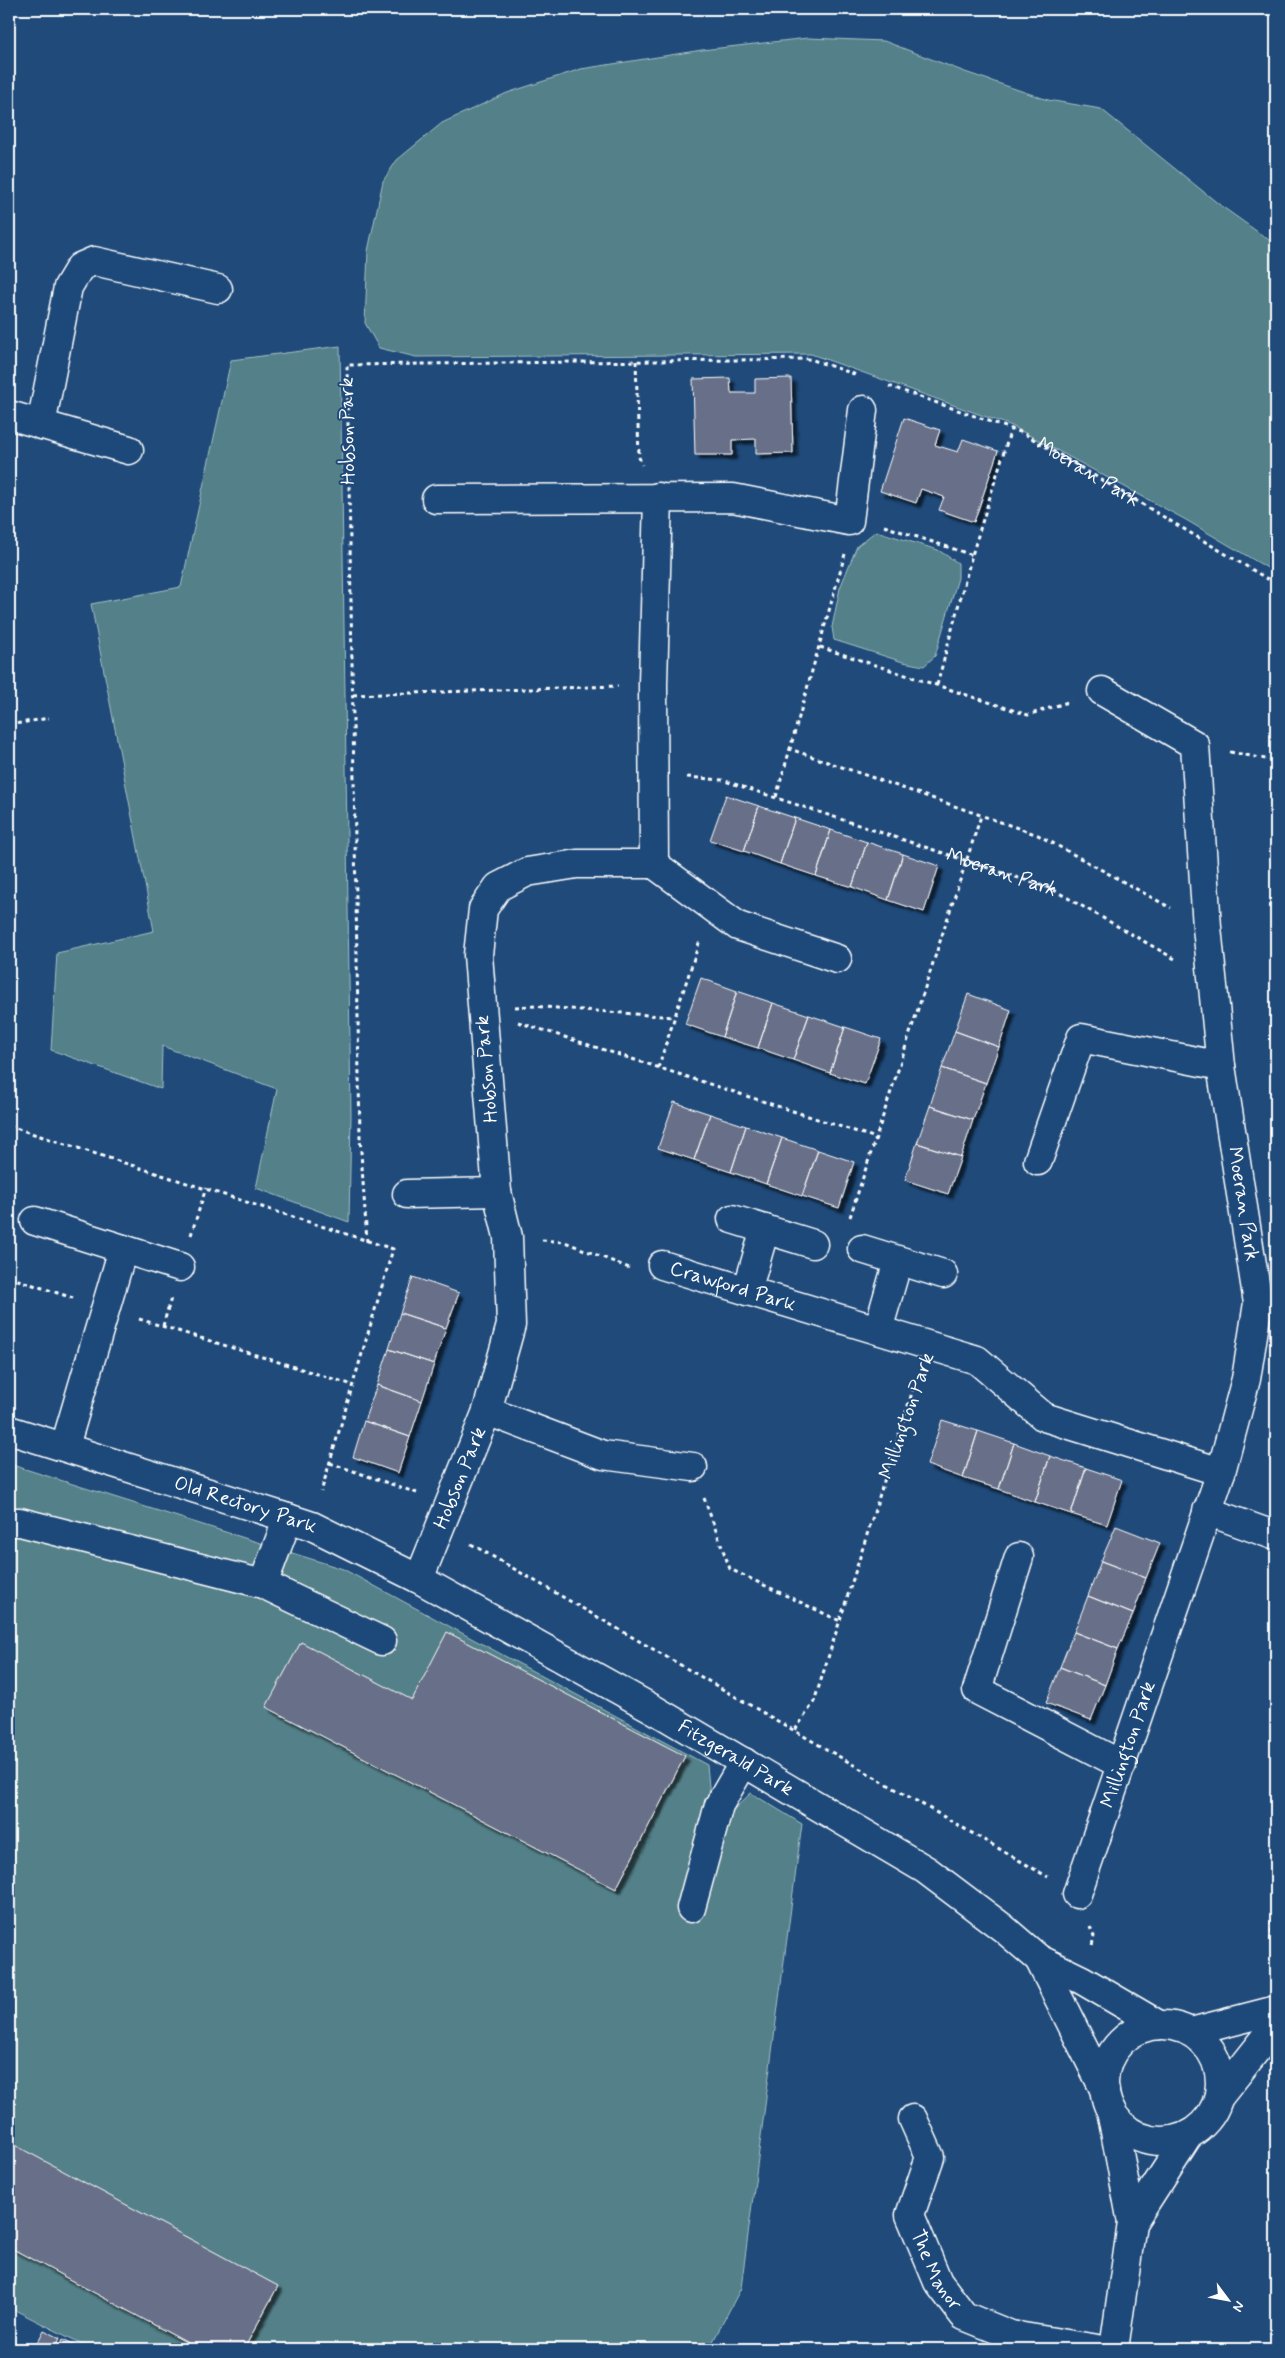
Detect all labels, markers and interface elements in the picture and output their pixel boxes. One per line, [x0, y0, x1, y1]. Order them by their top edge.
street label: Hobson Park [334, 377, 362, 485]
street label: Moeran Park [1032, 431, 1145, 513]
street label: Moeran Park [943, 842, 1063, 903]
street label: Hobson Park [469, 1014, 505, 1124]
street label: Moeran Park [1221, 1145, 1265, 1263]
street label: Crawford Park [667, 1255, 799, 1318]
street label: Millington Park [873, 1349, 943, 1483]
street label: Hobson Park [427, 1423, 493, 1533]
street label: Old Rectory Park [171, 1469, 320, 1540]
street label: Millington Park [1094, 1678, 1162, 1811]
street label: Fitzgerald Park [673, 1713, 799, 1802]
street label: The Manor [904, 2226, 969, 2316]
north arrow [1202, 2276, 1252, 2326]
text: N [1228, 2298, 1248, 2315]

